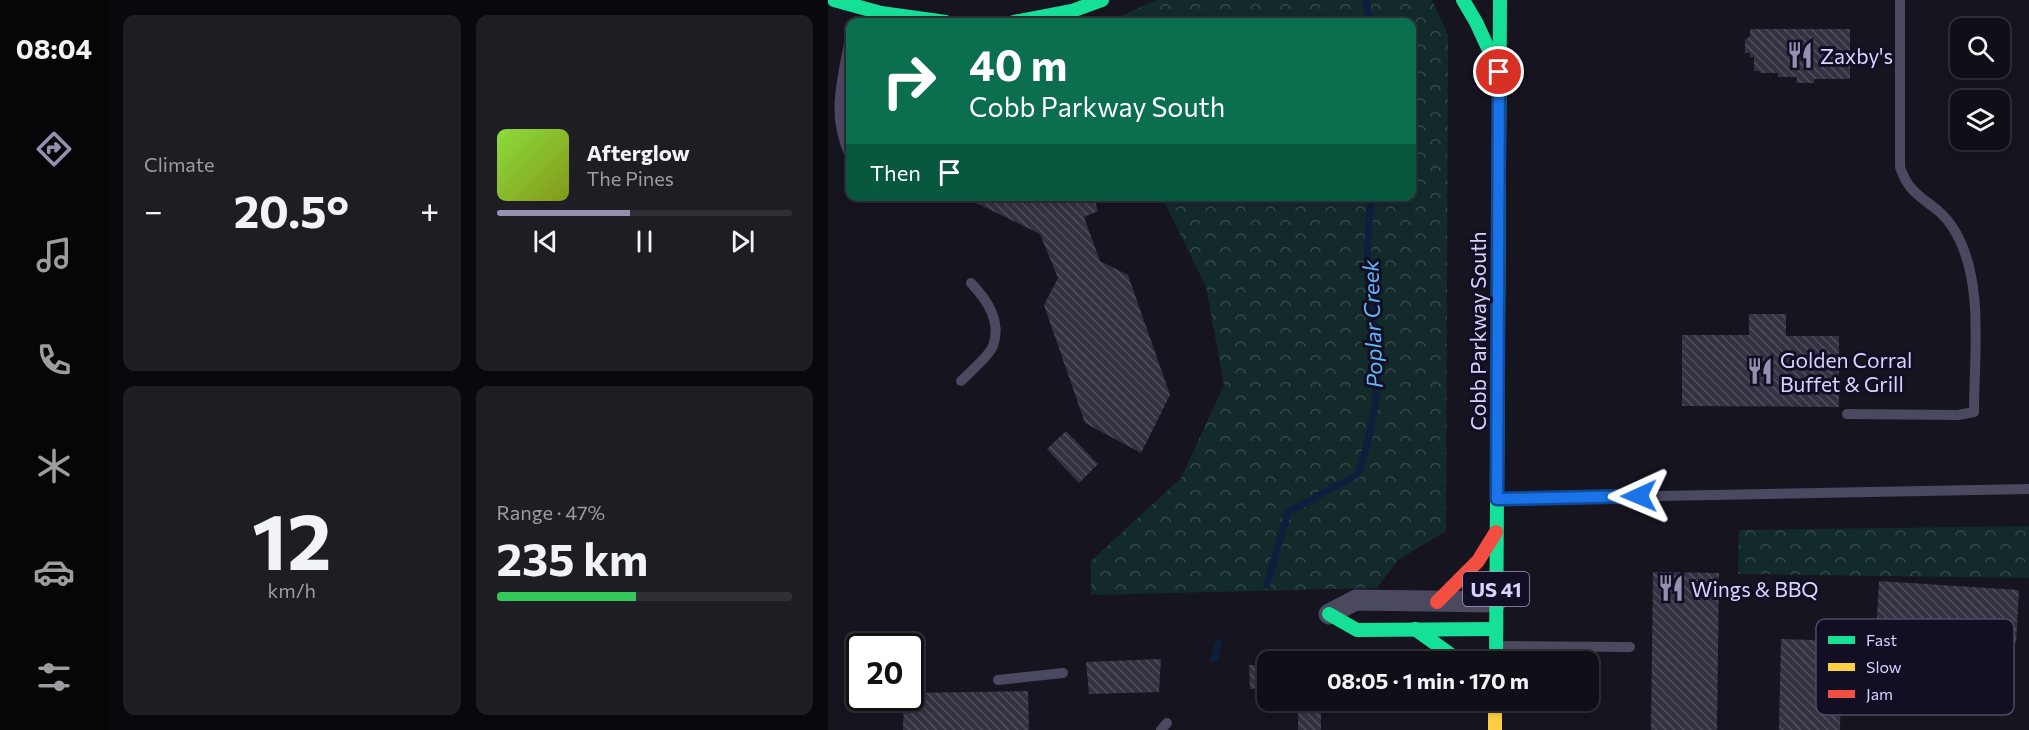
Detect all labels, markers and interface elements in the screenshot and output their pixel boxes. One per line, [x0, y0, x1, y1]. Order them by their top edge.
map controls [1950, 18, 2010, 150]
button: search [1950, 18, 2010, 78]
text: 08:04 [16, 32, 92, 65]
text: 40 m [969, 38, 1067, 90]
restaurant icon: Zaxby's [1785, 40, 1815, 70]
icon: right [870, 42, 948, 120]
place label: Zaxby's [1820, 43, 1893, 68]
pin [1473, 46, 1524, 97]
icon: arrive [1482, 55, 1515, 88]
text: Cobb Parkway South [969, 90, 1225, 123]
button: layers [1950, 90, 2010, 150]
icon: directions [33, 128, 75, 170]
text: Afterglow [587, 139, 690, 166]
text: Climate [144, 152, 214, 176]
icon: arrive [933, 156, 966, 189]
text: Then [870, 159, 921, 186]
text: The Pines [587, 166, 674, 190]
text: 20.5° [234, 182, 349, 237]
text: − [144, 189, 163, 230]
text: + [420, 189, 439, 230]
icon: previous [529, 225, 562, 258]
icon: pause [628, 225, 661, 258]
icon: next [726, 225, 759, 258]
street label: Cobb Parkway South [1465, 231, 1490, 431]
icon: music [33, 234, 75, 276]
water label: Poplar Creek [1356, 258, 1388, 389]
icon: phone [33, 339, 75, 381]
place label: Golden Corral Buffet & Grill [1780, 347, 1912, 396]
restaurant icon: Golden Corral Buffet & Grill [1745, 356, 1775, 386]
icon: climate [33, 445, 75, 487]
position arrow [1607, 464, 1671, 528]
text: 12 [252, 491, 332, 586]
text: Range · 47% [497, 500, 605, 524]
text: 235 km [497, 530, 648, 585]
icon: car [33, 551, 75, 593]
road number: US 41 [1463, 572, 1529, 606]
restaurant icon: Wings & BBQ [1656, 573, 1686, 603]
place label: Wings & BBQ [1691, 576, 1819, 601]
text: km/h [267, 578, 316, 602]
legend [1816, 619, 2014, 715]
text: Fast [1866, 630, 1897, 649]
speed limit sign: 20 [846, 633, 924, 711]
icon: filters [33, 656, 75, 698]
text: Slow [1866, 657, 1902, 676]
text: 08:05 · 1 min · 170 m [1327, 667, 1529, 694]
text: Jam [1866, 684, 1893, 703]

